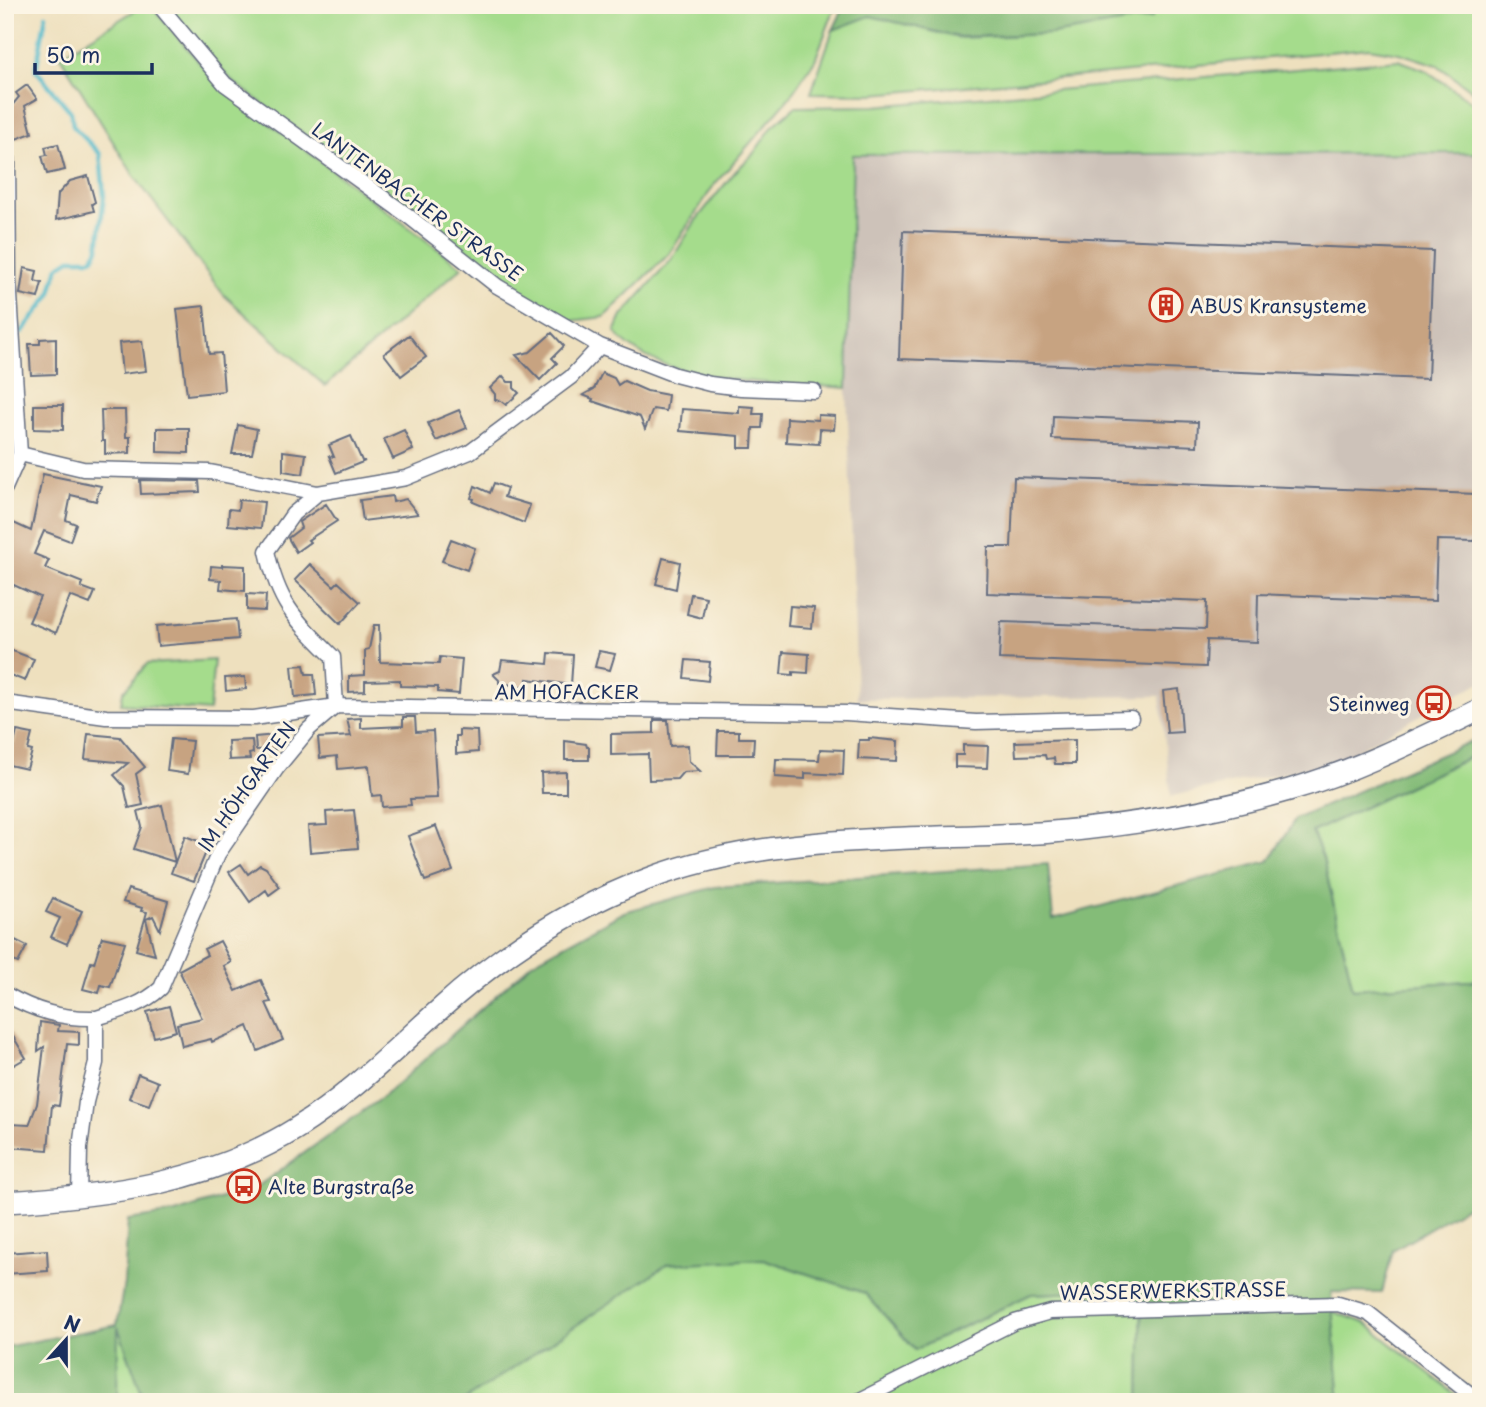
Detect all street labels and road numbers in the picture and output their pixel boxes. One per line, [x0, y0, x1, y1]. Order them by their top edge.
street label: LANTENBACHER STRASSE [307, 115, 529, 287]
street label: AM HOFACKER [495, 677, 639, 705]
street label: IM HÖHGARTEN [191, 715, 301, 857]
street label: WASSERWERKSTRASSE [1059, 1274, 1287, 1306]

